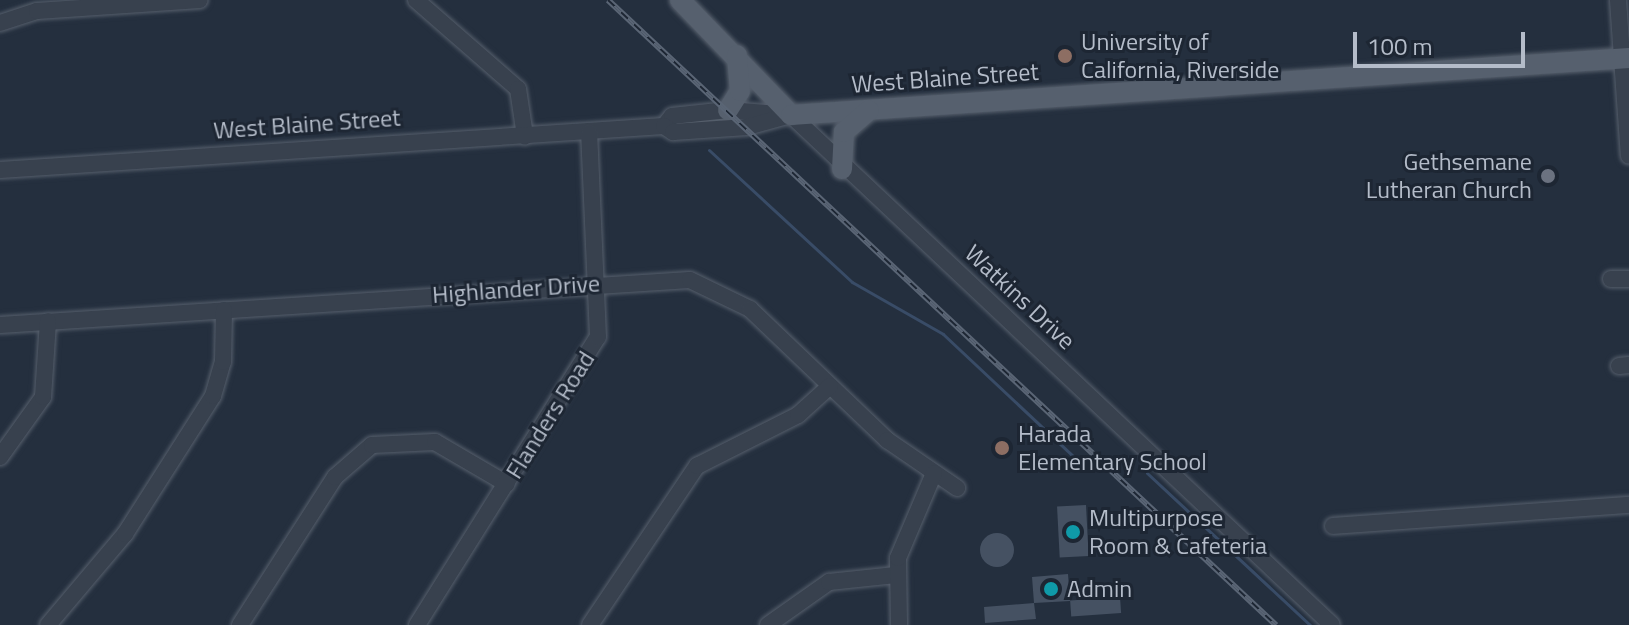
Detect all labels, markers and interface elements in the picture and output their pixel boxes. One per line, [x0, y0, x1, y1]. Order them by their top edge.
scale bar [1357, 16, 1529, 66]
place label: University of California, Riverside [1081, 28, 1279, 84]
text: 100 m [1367, 28, 1433, 64]
marker: University of California, Riverside [1056, 47, 1074, 65]
street label: West Blaine Street [850, 57, 1040, 99]
street label: West Blaine Street [212, 103, 402, 145]
place label: Gethsemane Lutheran Church [1366, 148, 1532, 204]
marker: Gethsemane Lutheran Church [1539, 167, 1557, 185]
street label: Watkins Drive [959, 239, 1081, 355]
street label: Highlander Drive [431, 269, 601, 309]
street label: Flanders Road [499, 346, 601, 484]
place label: Harada Elementary School [1018, 420, 1207, 476]
marker: Harada Elementary School [993, 439, 1011, 457]
place label: Multipurpose Room & Cafeteria [1089, 504, 1267, 560]
marker: Multipurpose Room & Cafeteria [1064, 523, 1082, 541]
place label: Admin [1067, 575, 1132, 603]
marker: Admin [1042, 580, 1060, 598]

